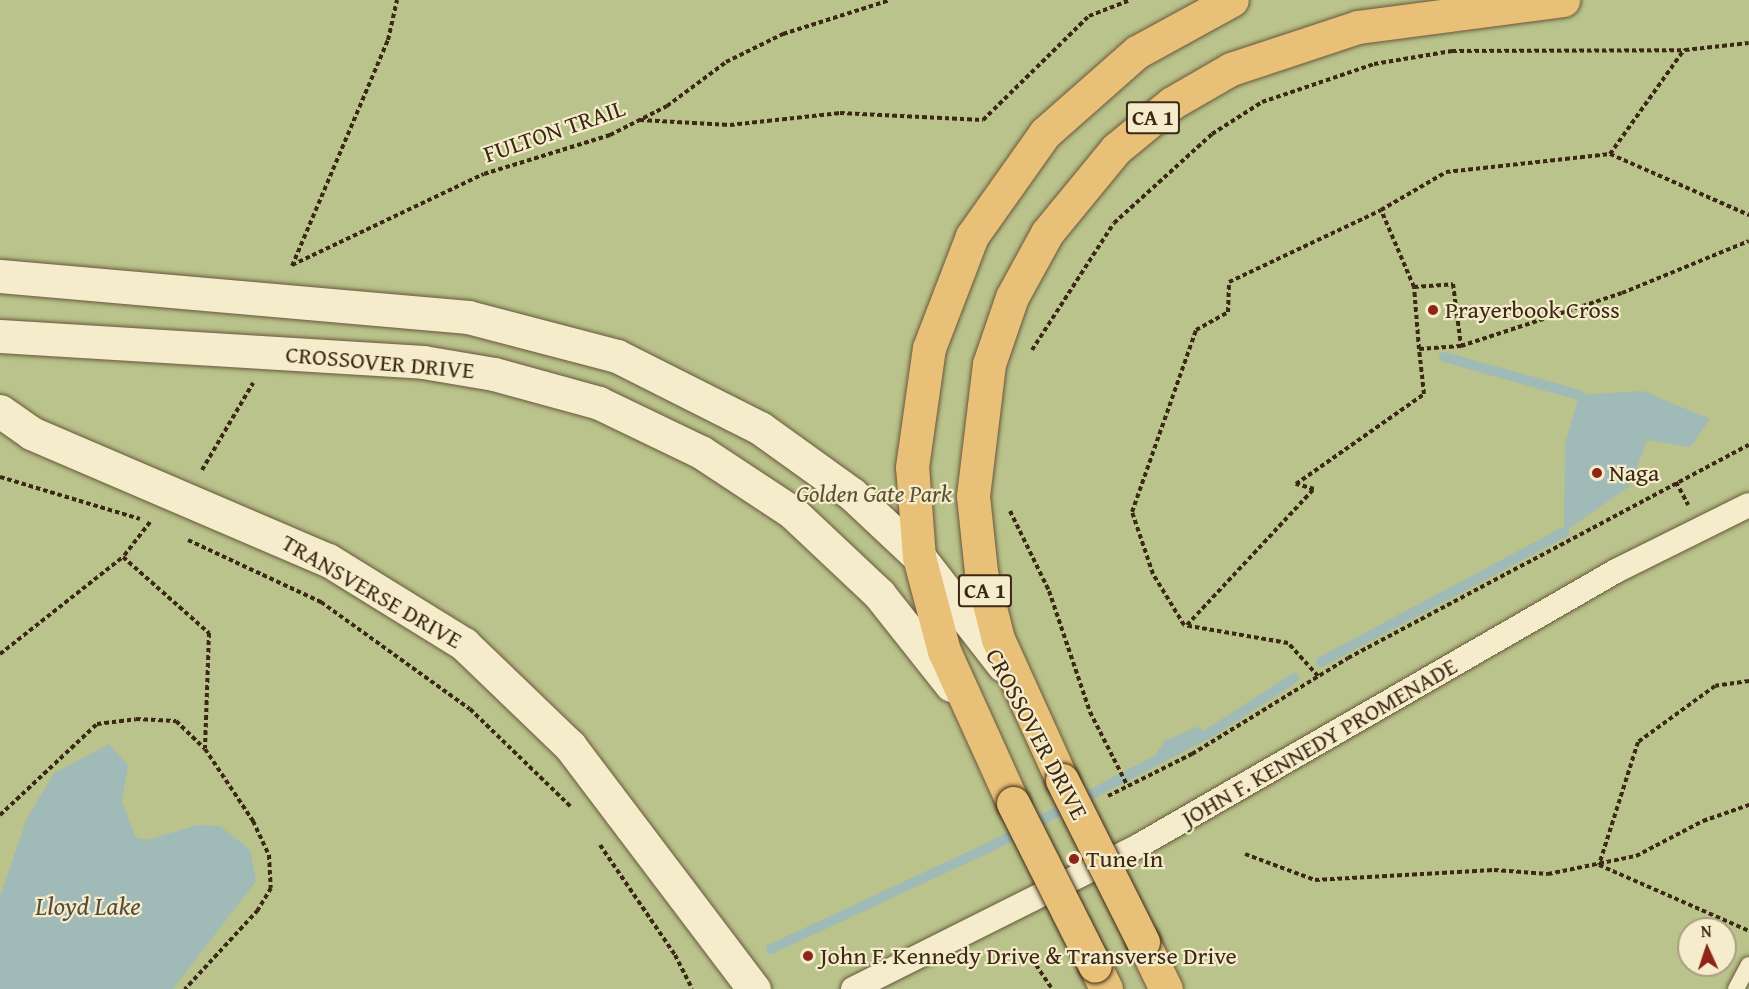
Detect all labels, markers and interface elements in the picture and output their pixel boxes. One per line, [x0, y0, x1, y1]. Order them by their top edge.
street label: FULTON TRAIL [480, 93, 628, 169]
road number: CA 1 [1124, 99, 1182, 137]
place label: Prayerbook Cross [1445, 296, 1620, 324]
marker: Prayerbook Cross [1426, 303, 1440, 317]
street label: CROSSOVER DRIVE [284, 339, 476, 385]
place label: Naga [1609, 459, 1659, 487]
marker: Naga [1590, 466, 1604, 480]
park label: Golden Gate Park [796, 480, 952, 508]
street label: TRANSVERSE DRIVE [277, 528, 467, 654]
road number: CA 1 [956, 572, 1014, 610]
street label: CROSSOVER DRIVE [980, 644, 1094, 824]
street label: JOHN F. KENNEDY PROMENADE [1176, 651, 1462, 833]
place label: Tune In [1086, 845, 1163, 873]
marker: Tune In [1067, 852, 1081, 866]
water label: Lloyd Lake [35, 890, 141, 922]
north arrow [1677, 917, 1737, 977]
text: N [1700, 919, 1712, 943]
place label: John F. Kennedy Drive & Transverse Drive [820, 942, 1237, 970]
marker: John F. Kennedy Drive & Transverse Drive [801, 949, 815, 963]

